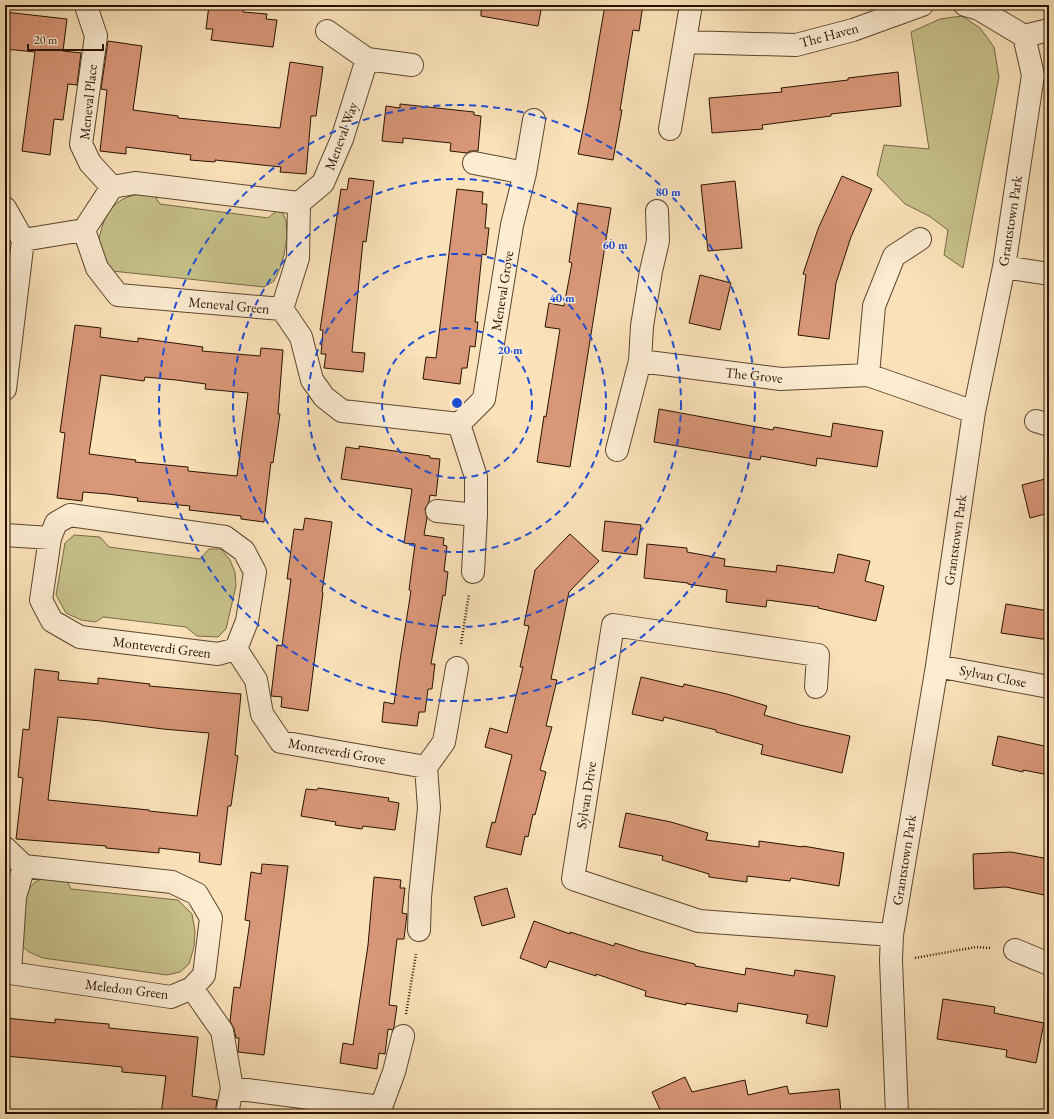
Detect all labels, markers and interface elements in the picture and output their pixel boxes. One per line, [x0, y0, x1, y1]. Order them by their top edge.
street label: The Haven [798, 18, 861, 51]
scale bar [28, 26, 103, 52]
text: 20 m [34, 32, 58, 48]
street label: Meneval Place [75, 63, 101, 141]
street label: Meneval Way [320, 99, 362, 173]
street label: Grantstown Park [994, 174, 1026, 268]
text: 80 m [655, 184, 681, 200]
text: 60 m [602, 237, 628, 253]
street label: Meneval Grove [487, 249, 517, 332]
text: 40 m [549, 290, 575, 306]
street label: Meneval Green [188, 292, 271, 318]
text: 20 m [497, 342, 523, 358]
street label: The Grove [724, 363, 784, 387]
centre of rings [450, 396, 464, 410]
street label: Grantstown Park [940, 493, 970, 587]
street label: Monteverdi Green [112, 632, 213, 662]
street label: Sylvan Close [958, 661, 1029, 691]
street label: Monteverdi Grove [287, 734, 388, 769]
street label: Sylvan Drive [572, 760, 600, 830]
street label: Grantstown Park [888, 813, 920, 907]
street label: Meledon Green [84, 975, 170, 1003]

